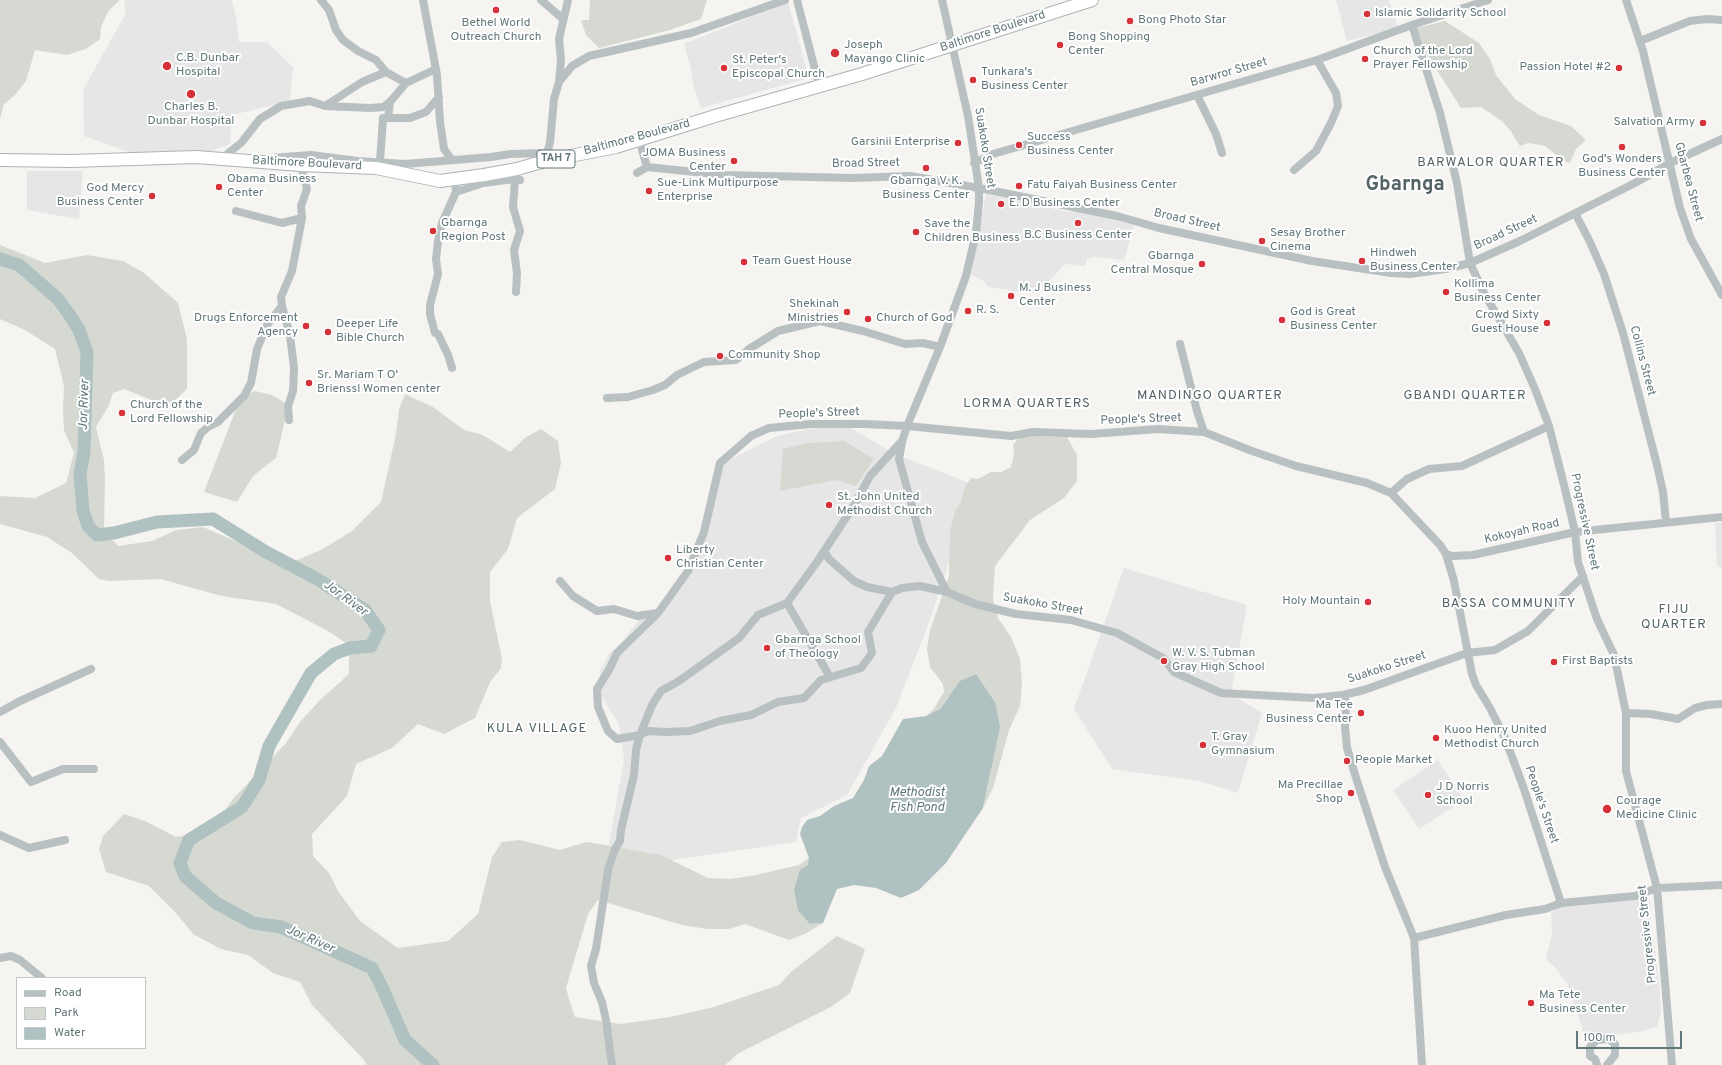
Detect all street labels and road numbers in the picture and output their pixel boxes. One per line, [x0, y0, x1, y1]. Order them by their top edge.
street label: Baltimore Boulevard [939, 8, 1047, 56]
street label: Barwror Street [1189, 55, 1269, 91]
street label: Suakoko Street [971, 107, 997, 189]
street label: Baltimore Boulevard [582, 117, 692, 159]
street label: Gbarbea Street [1670, 141, 1706, 223]
road number: TAH 7 [537, 150, 575, 168]
street label: Baltimore Boulevard [252, 154, 362, 174]
street label: Broad Street [832, 156, 900, 172]
street label: Broad Street [1152, 206, 1222, 236]
street label: Broad Street [1472, 212, 1540, 254]
street label: Collins Street [1626, 324, 1658, 398]
street label: People's Street [778, 405, 860, 423]
street label: People's Street [1100, 411, 1182, 429]
street label: Progressive Street [1567, 472, 1601, 572]
street label: Kokoyah Road [1483, 516, 1561, 548]
street label: Suakoko Street [1002, 591, 1084, 619]
street label: Suakoko Street [1346, 649, 1428, 687]
street label: People's Street [1521, 764, 1561, 846]
street label: Progressive Street [1636, 884, 1660, 984]

